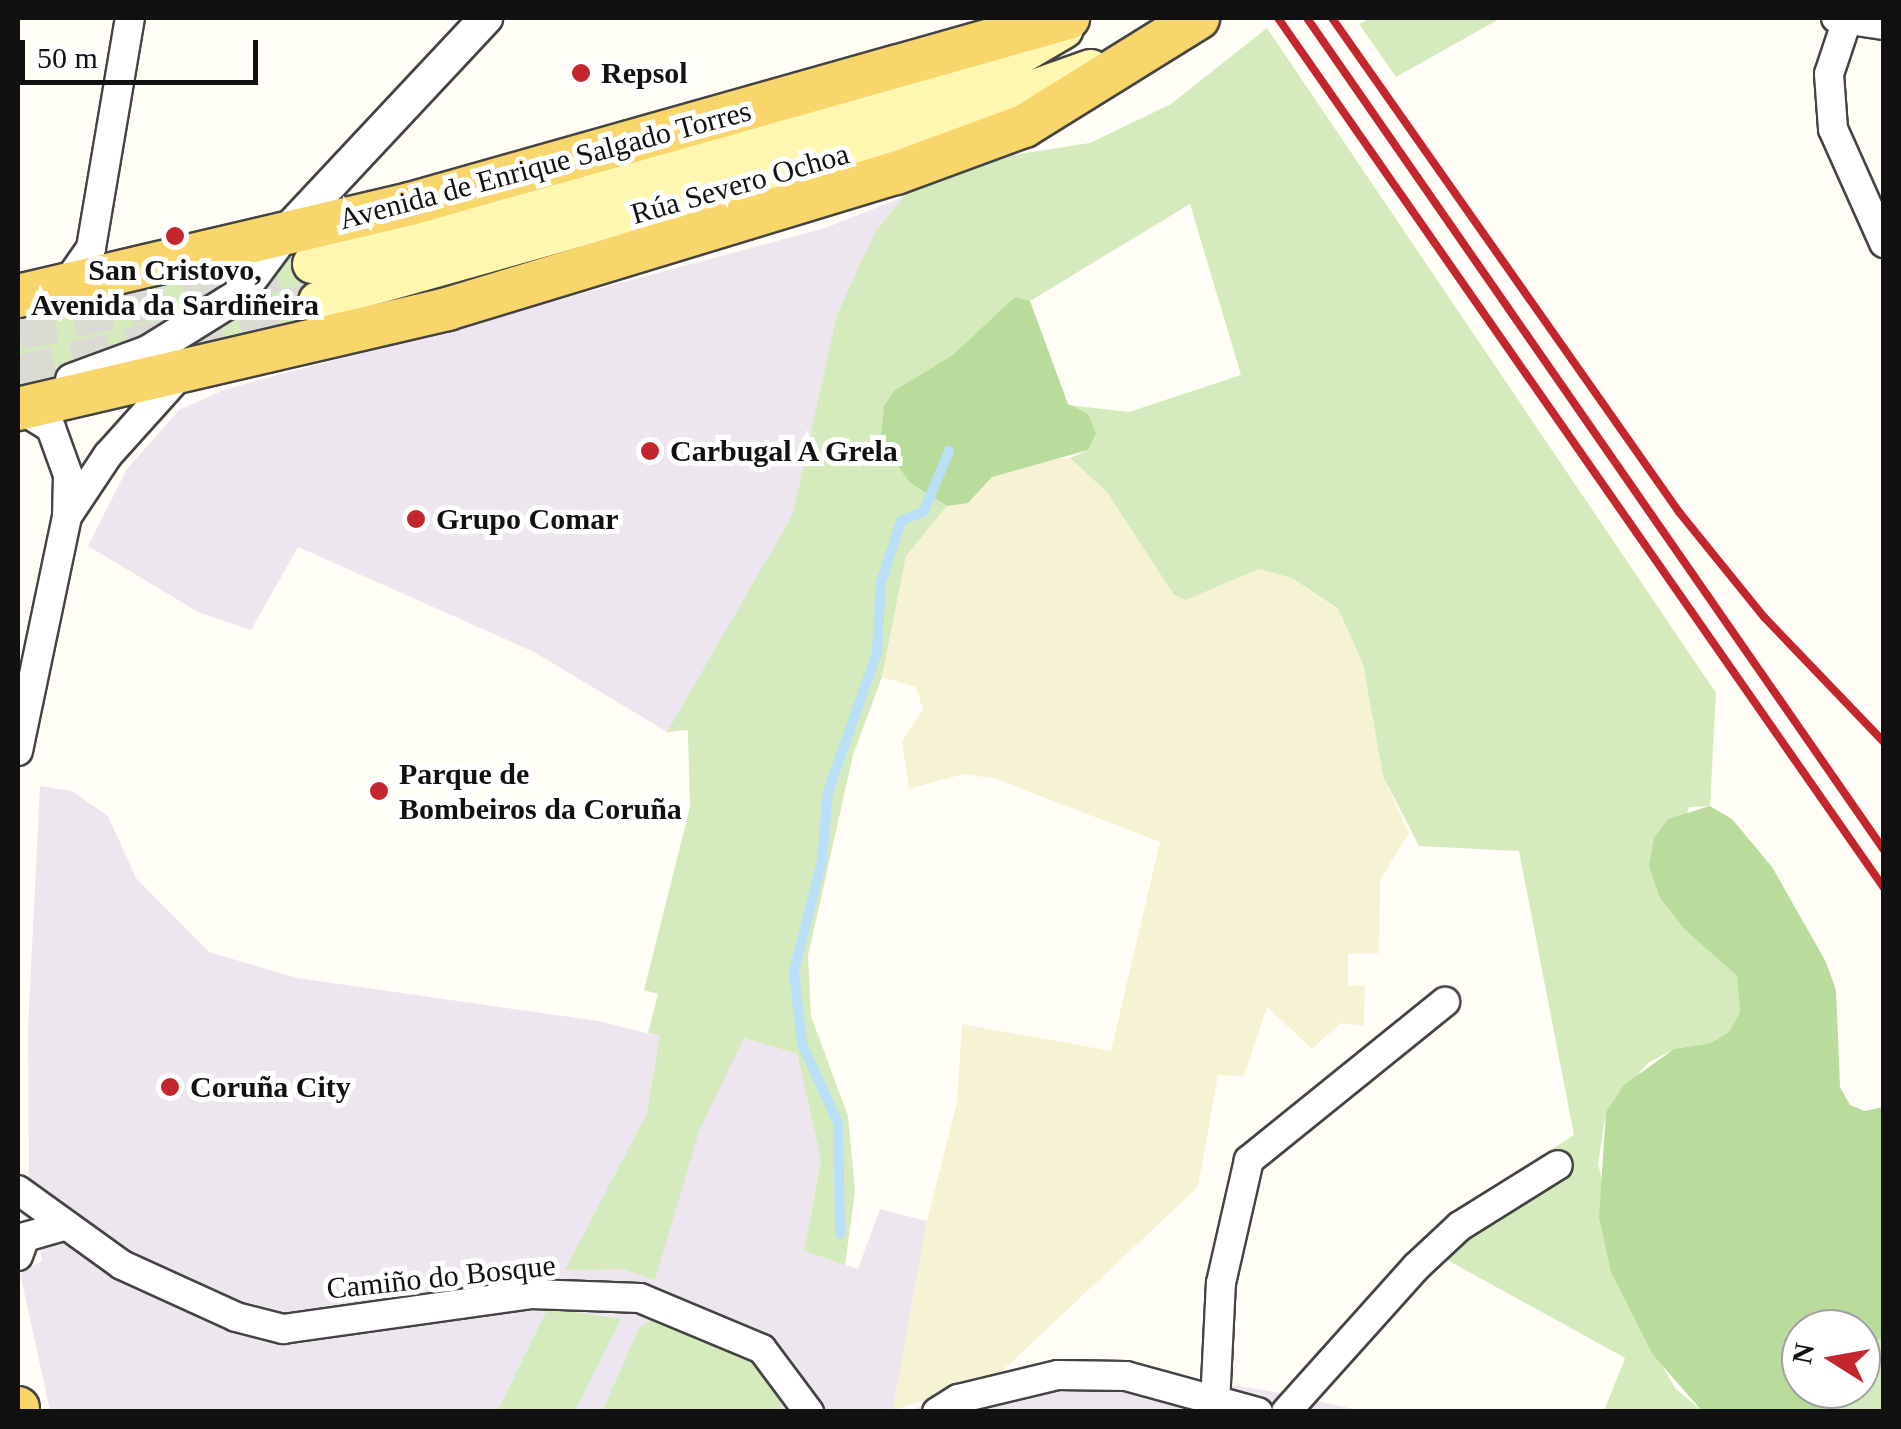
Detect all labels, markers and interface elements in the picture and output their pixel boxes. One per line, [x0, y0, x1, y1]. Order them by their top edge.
scale bar [25, 20, 262, 82]
text: 50 m [37, 41, 98, 74]
place label: Repsol [601, 55, 688, 91]
marker: Repsol [570, 62, 592, 84]
street label: Avenida de Enrique Salgado Torres [335, 93, 755, 237]
street label: Rúa Severo Ochoa [627, 136, 853, 232]
marker: San Cristovo, Avenida da Sardiñeira [164, 225, 186, 247]
place label: San Cristovo, Avenida da Sardiñeira [31, 252, 319, 322]
place label: Carbugal A Grela [670, 433, 901, 469]
marker: Carbugal A Grela [639, 440, 661, 462]
place label: Grupo Comar [436, 501, 618, 537]
marker: Grupo Comar [405, 508, 427, 530]
place label: Parque de Bombeiros da Coruña [399, 756, 682, 826]
marker: Parque de Bombeiros da Coruña [368, 780, 390, 802]
place label: Coruña City [190, 1069, 351, 1105]
marker: Coruña City [159, 1076, 181, 1098]
street label: Camiño do Bosque [325, 1247, 557, 1307]
north arrow [1781, 1309, 1881, 1409]
text: N [1786, 1341, 1820, 1366]

